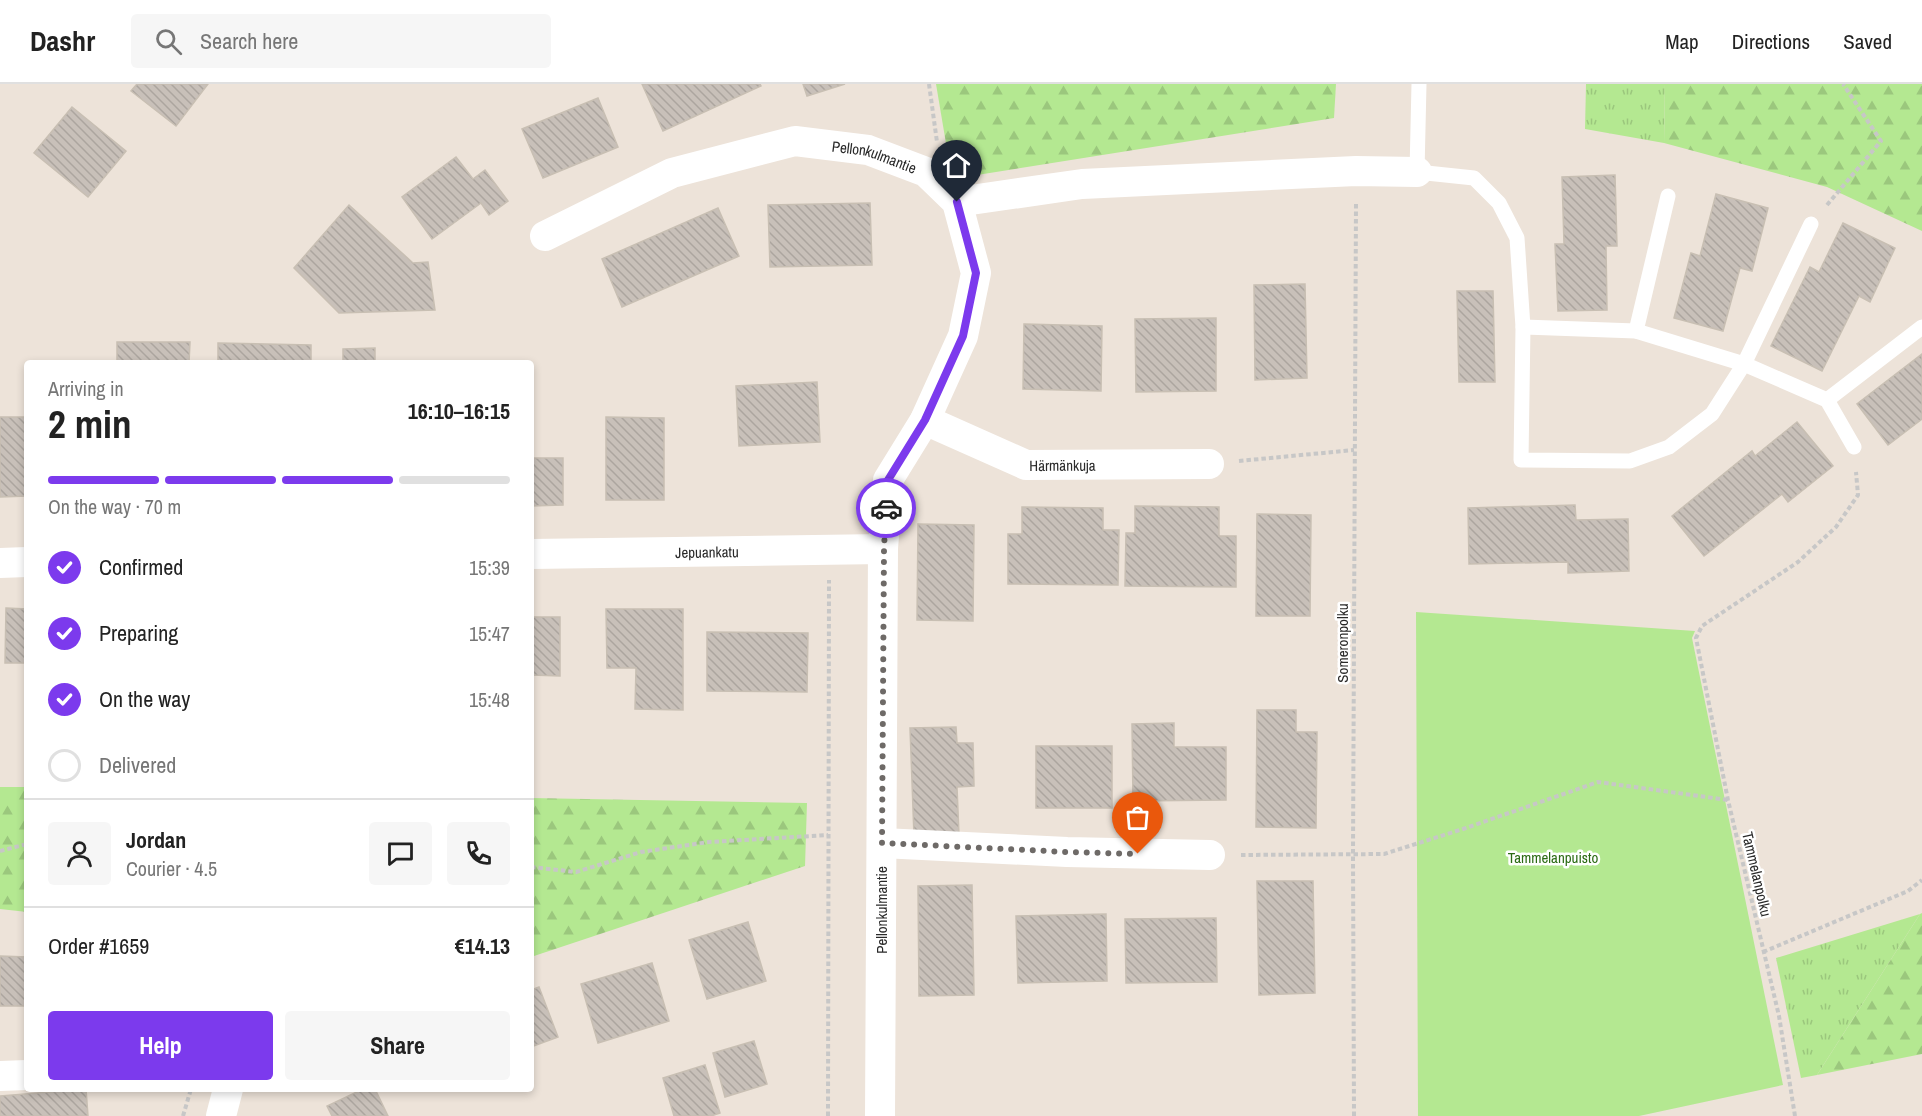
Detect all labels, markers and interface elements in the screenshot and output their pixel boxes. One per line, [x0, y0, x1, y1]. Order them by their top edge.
search box [131, 14, 551, 68]
text: Dashr [30, 22, 95, 60]
icon: search [152, 25, 185, 58]
text: Search here [200, 26, 298, 56]
text: Map [1665, 27, 1699, 56]
text: Directions [1732, 27, 1810, 56]
text: Saved [1843, 27, 1892, 56]
street label: Pellonkulmantie [831, 135, 920, 178]
pin [931, 140, 982, 202]
icon: home [940, 149, 973, 182]
text: Arriving in [48, 375, 124, 402]
text: 16:10–16:15 [408, 396, 510, 426]
text: 2 min [48, 398, 132, 450]
street label: Härmänkuja [1029, 454, 1096, 475]
courier [856, 478, 916, 538]
icon: car [870, 492, 903, 525]
text: On the way · 70 m [48, 493, 181, 520]
street label: Jepuankatu [675, 541, 739, 562]
icon: check [48, 551, 81, 584]
text: Confirmed [99, 552, 183, 582]
text: 15:39 [469, 554, 510, 581]
street label: Someronpolku [1332, 603, 1353, 683]
icon: check [48, 617, 81, 650]
text: Preparing [99, 618, 178, 648]
text: 15:47 [469, 620, 510, 647]
icon: check [48, 683, 81, 716]
text: On the way [99, 684, 190, 714]
text: 15:48 [469, 686, 510, 713]
text: Delivered [99, 750, 176, 780]
pin [1112, 792, 1163, 854]
icon: bag [1121, 801, 1154, 834]
button: person [48, 822, 111, 885]
button: chat [369, 822, 432, 885]
button: phone [447, 822, 510, 885]
text: Jordan [126, 825, 186, 855]
street label: Tammelanpolku [1737, 830, 1777, 918]
park label: Tammelanpuisto [1508, 847, 1598, 868]
text: Courier · 4.5 [126, 855, 217, 882]
street label: Pellonkulmantie [871, 866, 892, 954]
text: Order #1659 [48, 931, 149, 961]
text: €14.13 [455, 931, 510, 961]
button: Help [48, 1011, 273, 1080]
button: Share [285, 1011, 510, 1080]

